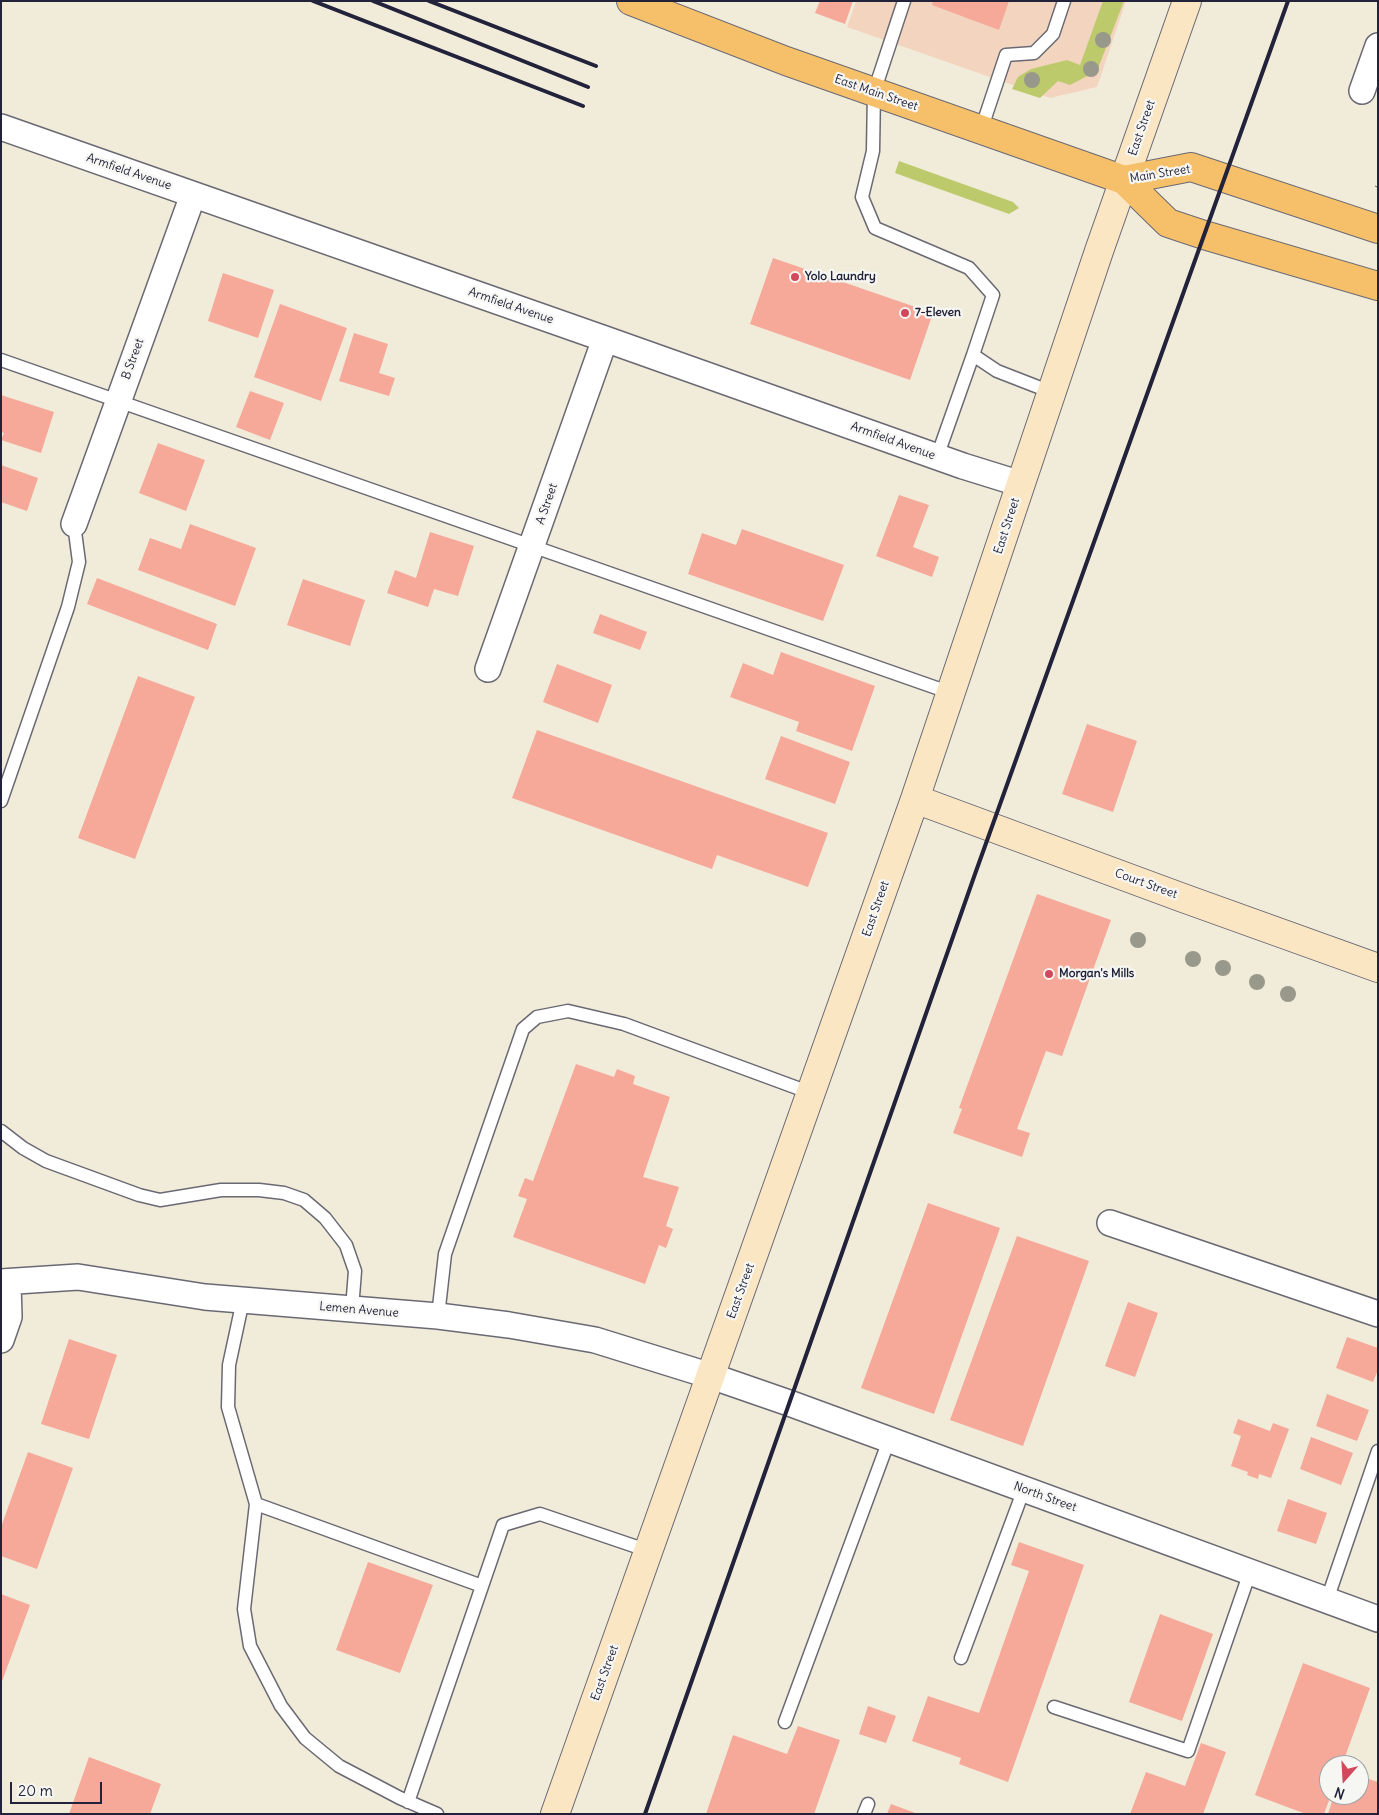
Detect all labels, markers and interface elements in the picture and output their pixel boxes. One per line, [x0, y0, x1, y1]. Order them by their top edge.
street label: East Main Street [832, 72, 920, 114]
street label: East Street [1126, 98, 1158, 158]
street label: Armfield Avenue [85, 151, 173, 193]
street label: Main Street [1129, 162, 1191, 186]
place label: Yolo Laundry [805, 270, 876, 284]
marker: Yolo Laundry [789, 271, 801, 283]
street label: Armfield Avenue [467, 285, 555, 327]
place label: 7-Eleven [915, 306, 961, 320]
marker: 7-Eleven [899, 307, 911, 319]
street label: B Street [119, 336, 147, 382]
street label: Armfield Avenue [849, 419, 937, 463]
street label: A Street [533, 482, 561, 526]
street label: East Street [991, 496, 1023, 556]
street label: Court Street [1113, 866, 1179, 902]
street label: East Street [860, 879, 892, 939]
place label: Morgan's Mills [1059, 967, 1134, 981]
marker: Morgan's Mills [1043, 968, 1055, 980]
street label: East Street [724, 1261, 758, 1321]
street label: Lemen Avenue [319, 1299, 399, 1321]
street label: North Street [1012, 1479, 1078, 1515]
street label: East Street [588, 1643, 622, 1703]
north arrow [1319, 1755, 1369, 1805]
scale bar [12, 1772, 105, 1804]
text: 20 m [18, 1781, 53, 1800]
text: N [1332, 1783, 1347, 1803]

